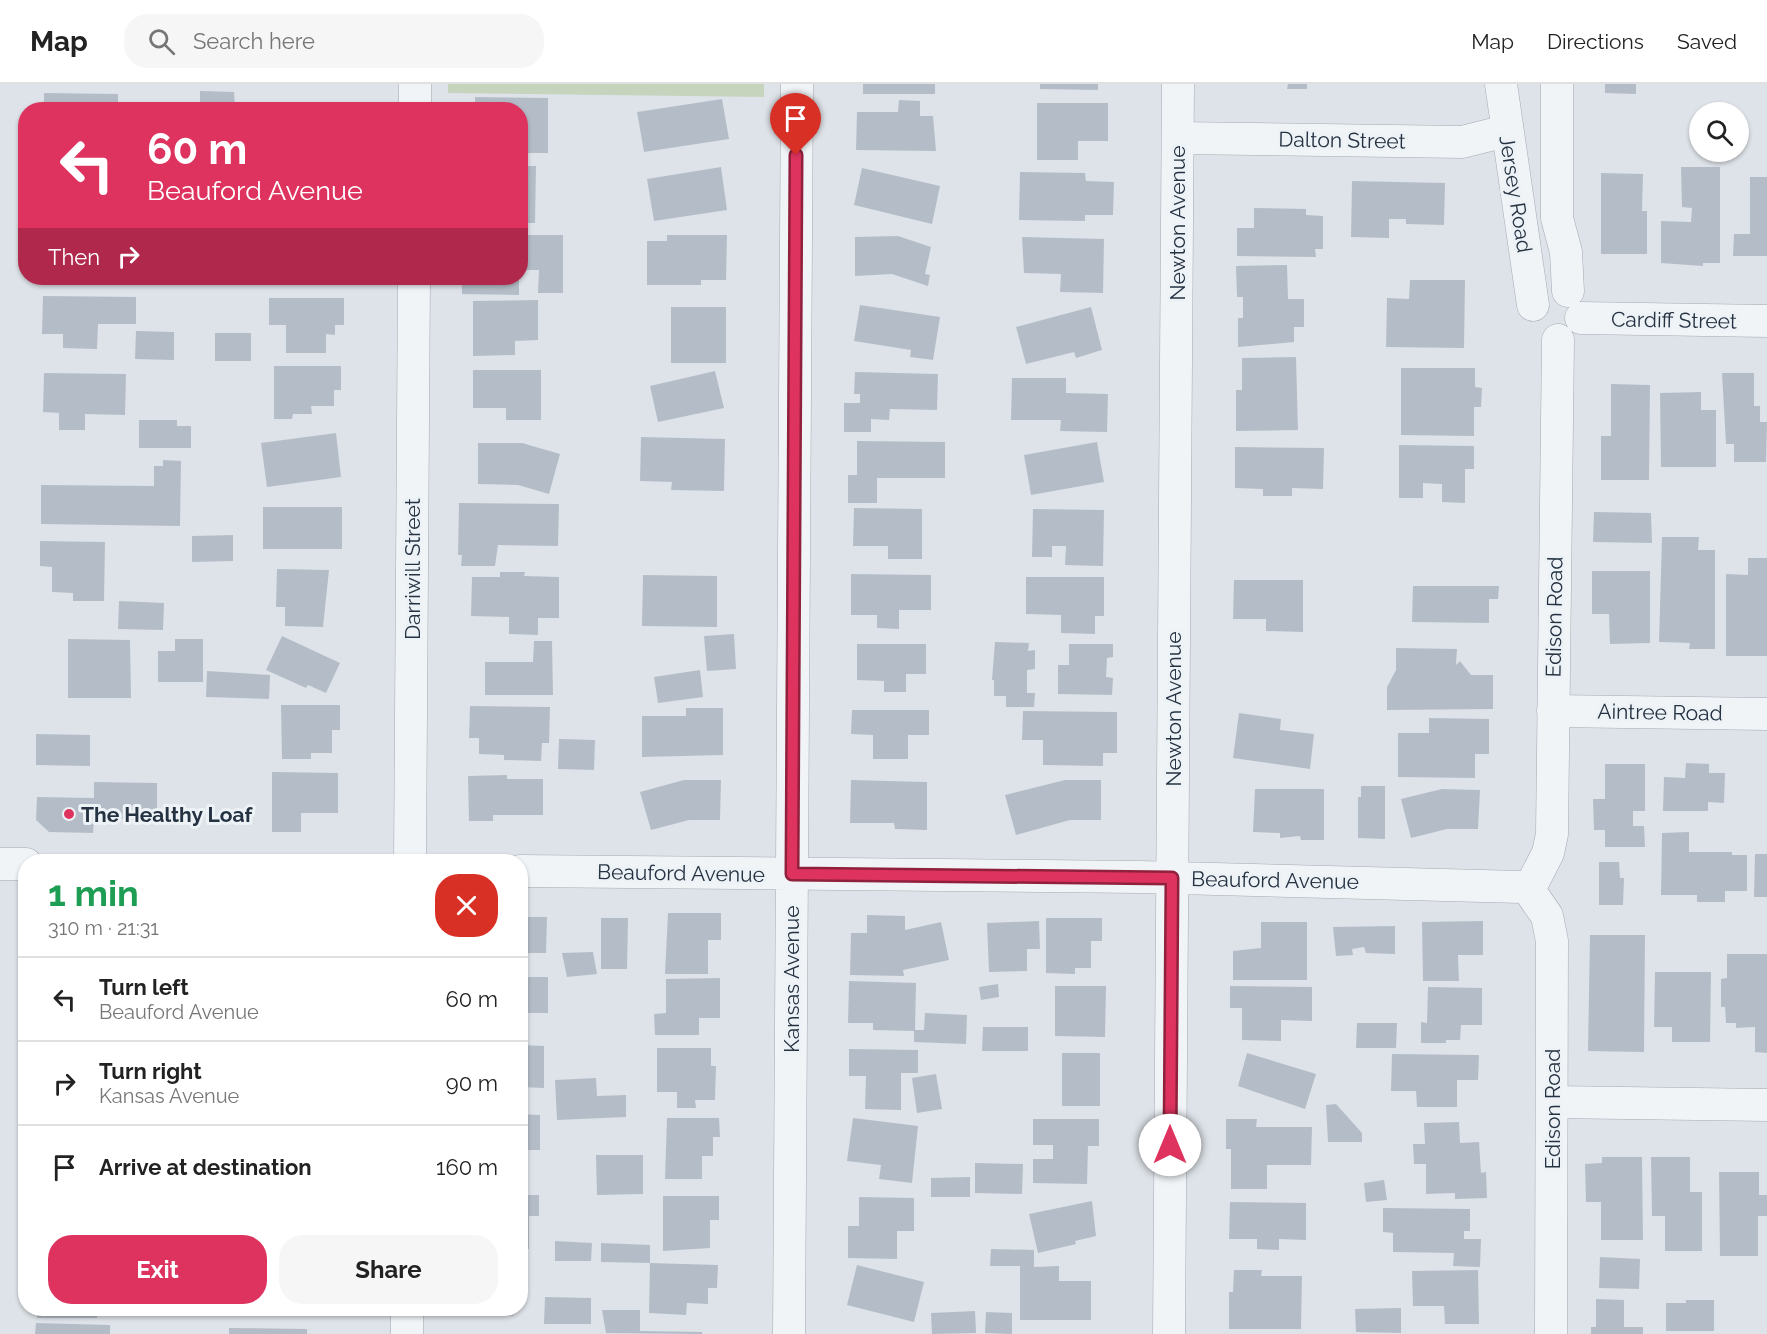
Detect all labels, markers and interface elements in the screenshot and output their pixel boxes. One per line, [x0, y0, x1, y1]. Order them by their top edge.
search box [124, 14, 544, 68]
text: Map [30, 25, 88, 58]
icon: search [145, 25, 178, 58]
text: Search here [193, 28, 315, 54]
text: Map [1471, 29, 1514, 54]
text: Directions [1547, 29, 1644, 54]
text: Saved [1677, 29, 1737, 54]
pin [770, 93, 821, 155]
icon: arrive [779, 102, 812, 135]
map controls [1689, 102, 1749, 162]
button: search [1689, 102, 1749, 162]
text: 60 m [147, 125, 247, 174]
icon: left [48, 126, 126, 204]
street label: Dalton Street [1278, 126, 1406, 154]
street label: Jersey Road [1494, 134, 1538, 254]
street label: Newton Avenue [1165, 145, 1190, 301]
text: Beauford Avenue [147, 175, 363, 206]
icon: right [112, 240, 145, 273]
text: Then [48, 244, 100, 270]
street label: Cardiff Street [1611, 306, 1737, 334]
street label: Darriwill Street [400, 498, 425, 640]
street label: Edison Road [1540, 556, 1568, 678]
street label: Newton Avenue [1161, 631, 1186, 787]
street label: Aintree Road [1597, 698, 1723, 726]
place label: The Healthy Loaf [81, 802, 253, 827]
marker: The Healthy Loaf [62, 807, 76, 821]
street label: Beauford Avenue [597, 859, 765, 887]
street label: Beauford Avenue [1191, 866, 1359, 894]
text: 1 min [48, 872, 139, 914]
button: close [435, 874, 498, 937]
street label: Kansas Avenue [779, 905, 804, 1053]
text: 310 m · 21:31 [48, 916, 159, 940]
text: Turn left [99, 974, 189, 1000]
icon: left [48, 983, 81, 1016]
text: 60 m [445, 986, 498, 1012]
text: Beauford Avenue [99, 1000, 259, 1024]
street label: Edison Road [1540, 1049, 1565, 1169]
text: Turn right [99, 1058, 202, 1084]
icon: right [48, 1067, 81, 1100]
text: 90 m [446, 1070, 498, 1096]
text: Kansas Avenue [99, 1084, 239, 1108]
position arrow [1138, 1113, 1202, 1177]
icon: arrive [48, 1151, 81, 1184]
text: Arrive at destination [99, 1154, 312, 1180]
text: 160 m [436, 1154, 498, 1180]
button: Exit [48, 1235, 267, 1304]
button: Share [279, 1235, 498, 1304]

